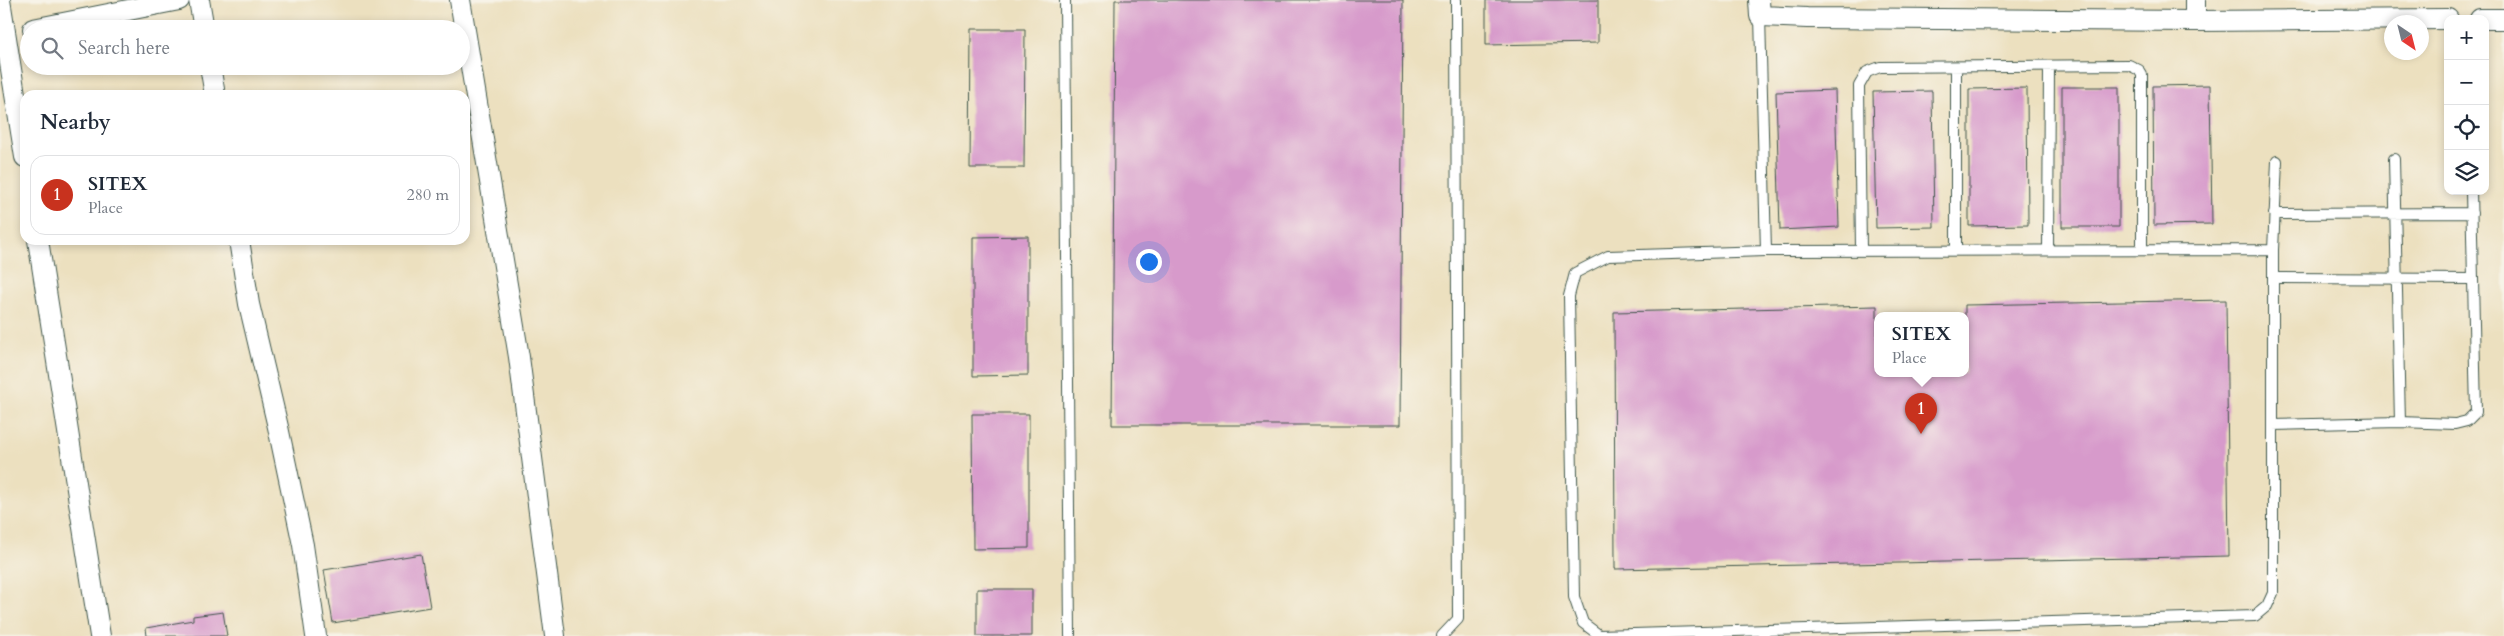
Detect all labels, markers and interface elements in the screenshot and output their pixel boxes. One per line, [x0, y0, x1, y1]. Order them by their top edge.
north arrow [2384, 15, 2429, 60]
map controls [2444, 15, 2489, 195]
button: + [2444, 15, 2489, 60]
search box [20, 20, 470, 75]
icon: search [38, 34, 66, 62]
text: Search here [78, 35, 170, 61]
button: − [2444, 60, 2489, 105]
button: locate [2444, 105, 2489, 150]
text: Nearby [40, 108, 111, 137]
button: layers [2444, 150, 2489, 195]
text: SITEX [88, 171, 148, 197]
text: 1 [53, 184, 61, 206]
text: 280 m [407, 184, 449, 206]
text: Place [88, 197, 123, 219]
your location [1136, 249, 1162, 275]
popup [1874, 312, 1969, 377]
text: SITEX [1892, 321, 1951, 347]
text: Place [1892, 347, 1927, 369]
pin: 1 [1905, 393, 1937, 434]

